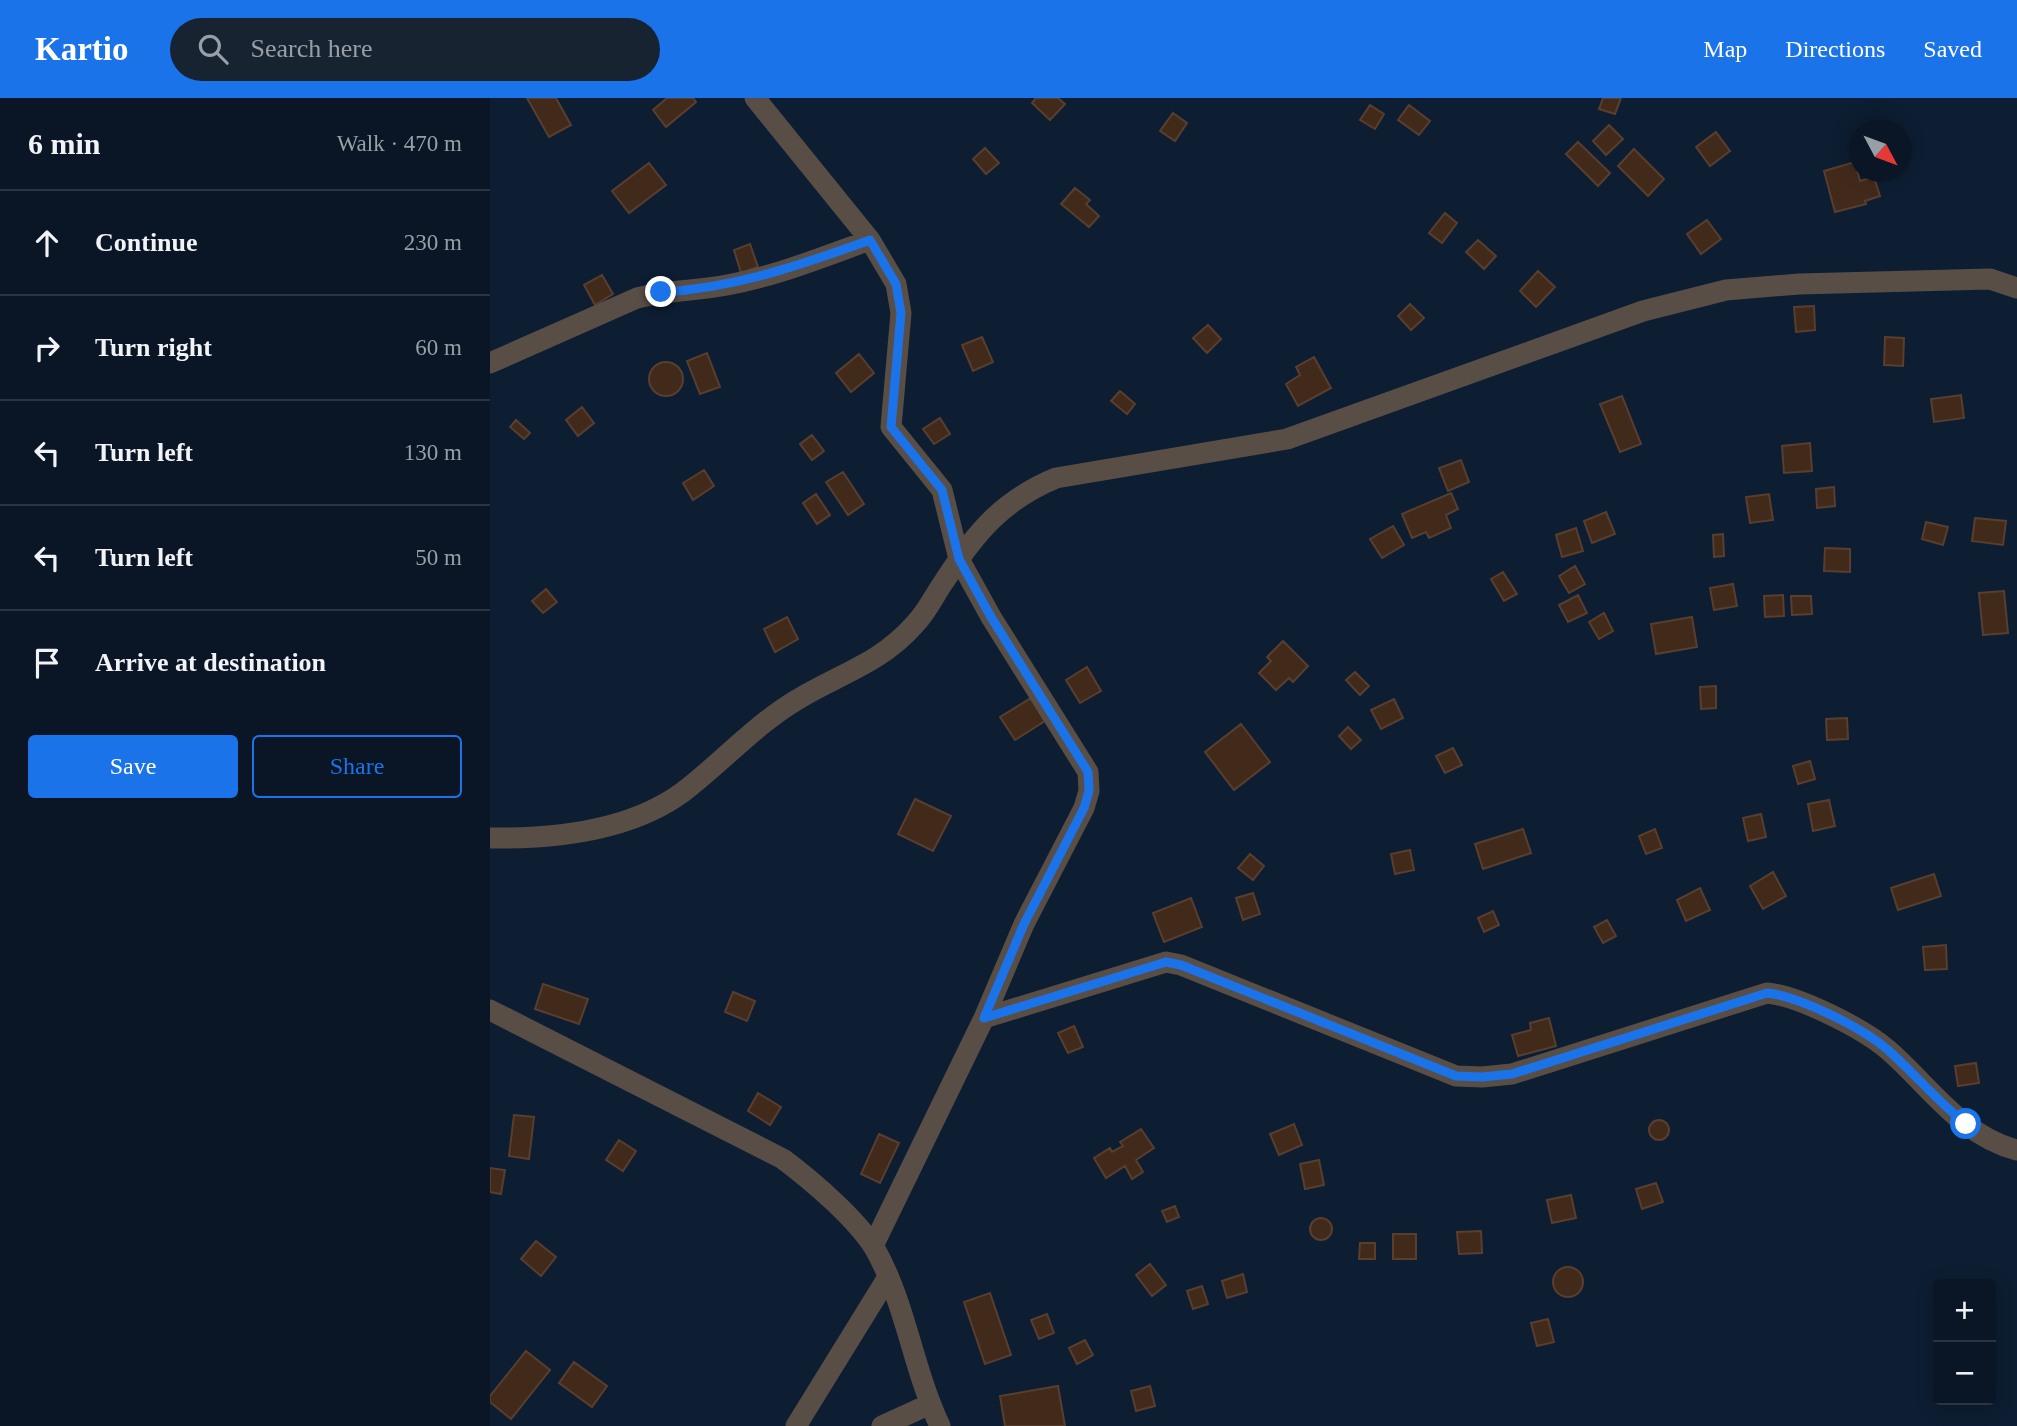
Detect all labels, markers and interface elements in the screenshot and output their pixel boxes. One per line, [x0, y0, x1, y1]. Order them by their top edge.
search box [170, 18, 660, 81]
icon: search [194, 30, 232, 68]
text: Kartio [35, 31, 128, 67]
text: Search here [250, 34, 372, 63]
text: Map [1703, 36, 1747, 62]
text: Directions [1785, 36, 1885, 62]
text: Saved [1923, 36, 1982, 62]
north arrow [1849, 119, 1912, 182]
text: 6 min [28, 127, 101, 160]
text: Walk · 470 m [337, 131, 462, 156]
icon: ahead [28, 224, 66, 262]
text: Continue [95, 228, 198, 257]
text: 230 m [404, 230, 462, 255]
route end [645, 276, 676, 307]
icon: right [28, 329, 66, 367]
text: Turn right [95, 333, 212, 362]
text: 60 m [415, 335, 462, 360]
icon: left [28, 434, 66, 472]
text: Turn left [95, 438, 193, 467]
text: 130 m [404, 440, 462, 465]
icon: left [28, 539, 66, 577]
text: Turn left [95, 543, 193, 572]
text: 50 m [415, 545, 462, 570]
icon: arrive [28, 644, 66, 682]
text: Arrive at destination [95, 648, 326, 677]
button: Save [28, 735, 238, 798]
button: Share [252, 735, 462, 798]
route start [1950, 1108, 1981, 1139]
map controls [1933, 1279, 1996, 1405]
button: + [1933, 1279, 1996, 1342]
button: − [1933, 1342, 1996, 1405]

